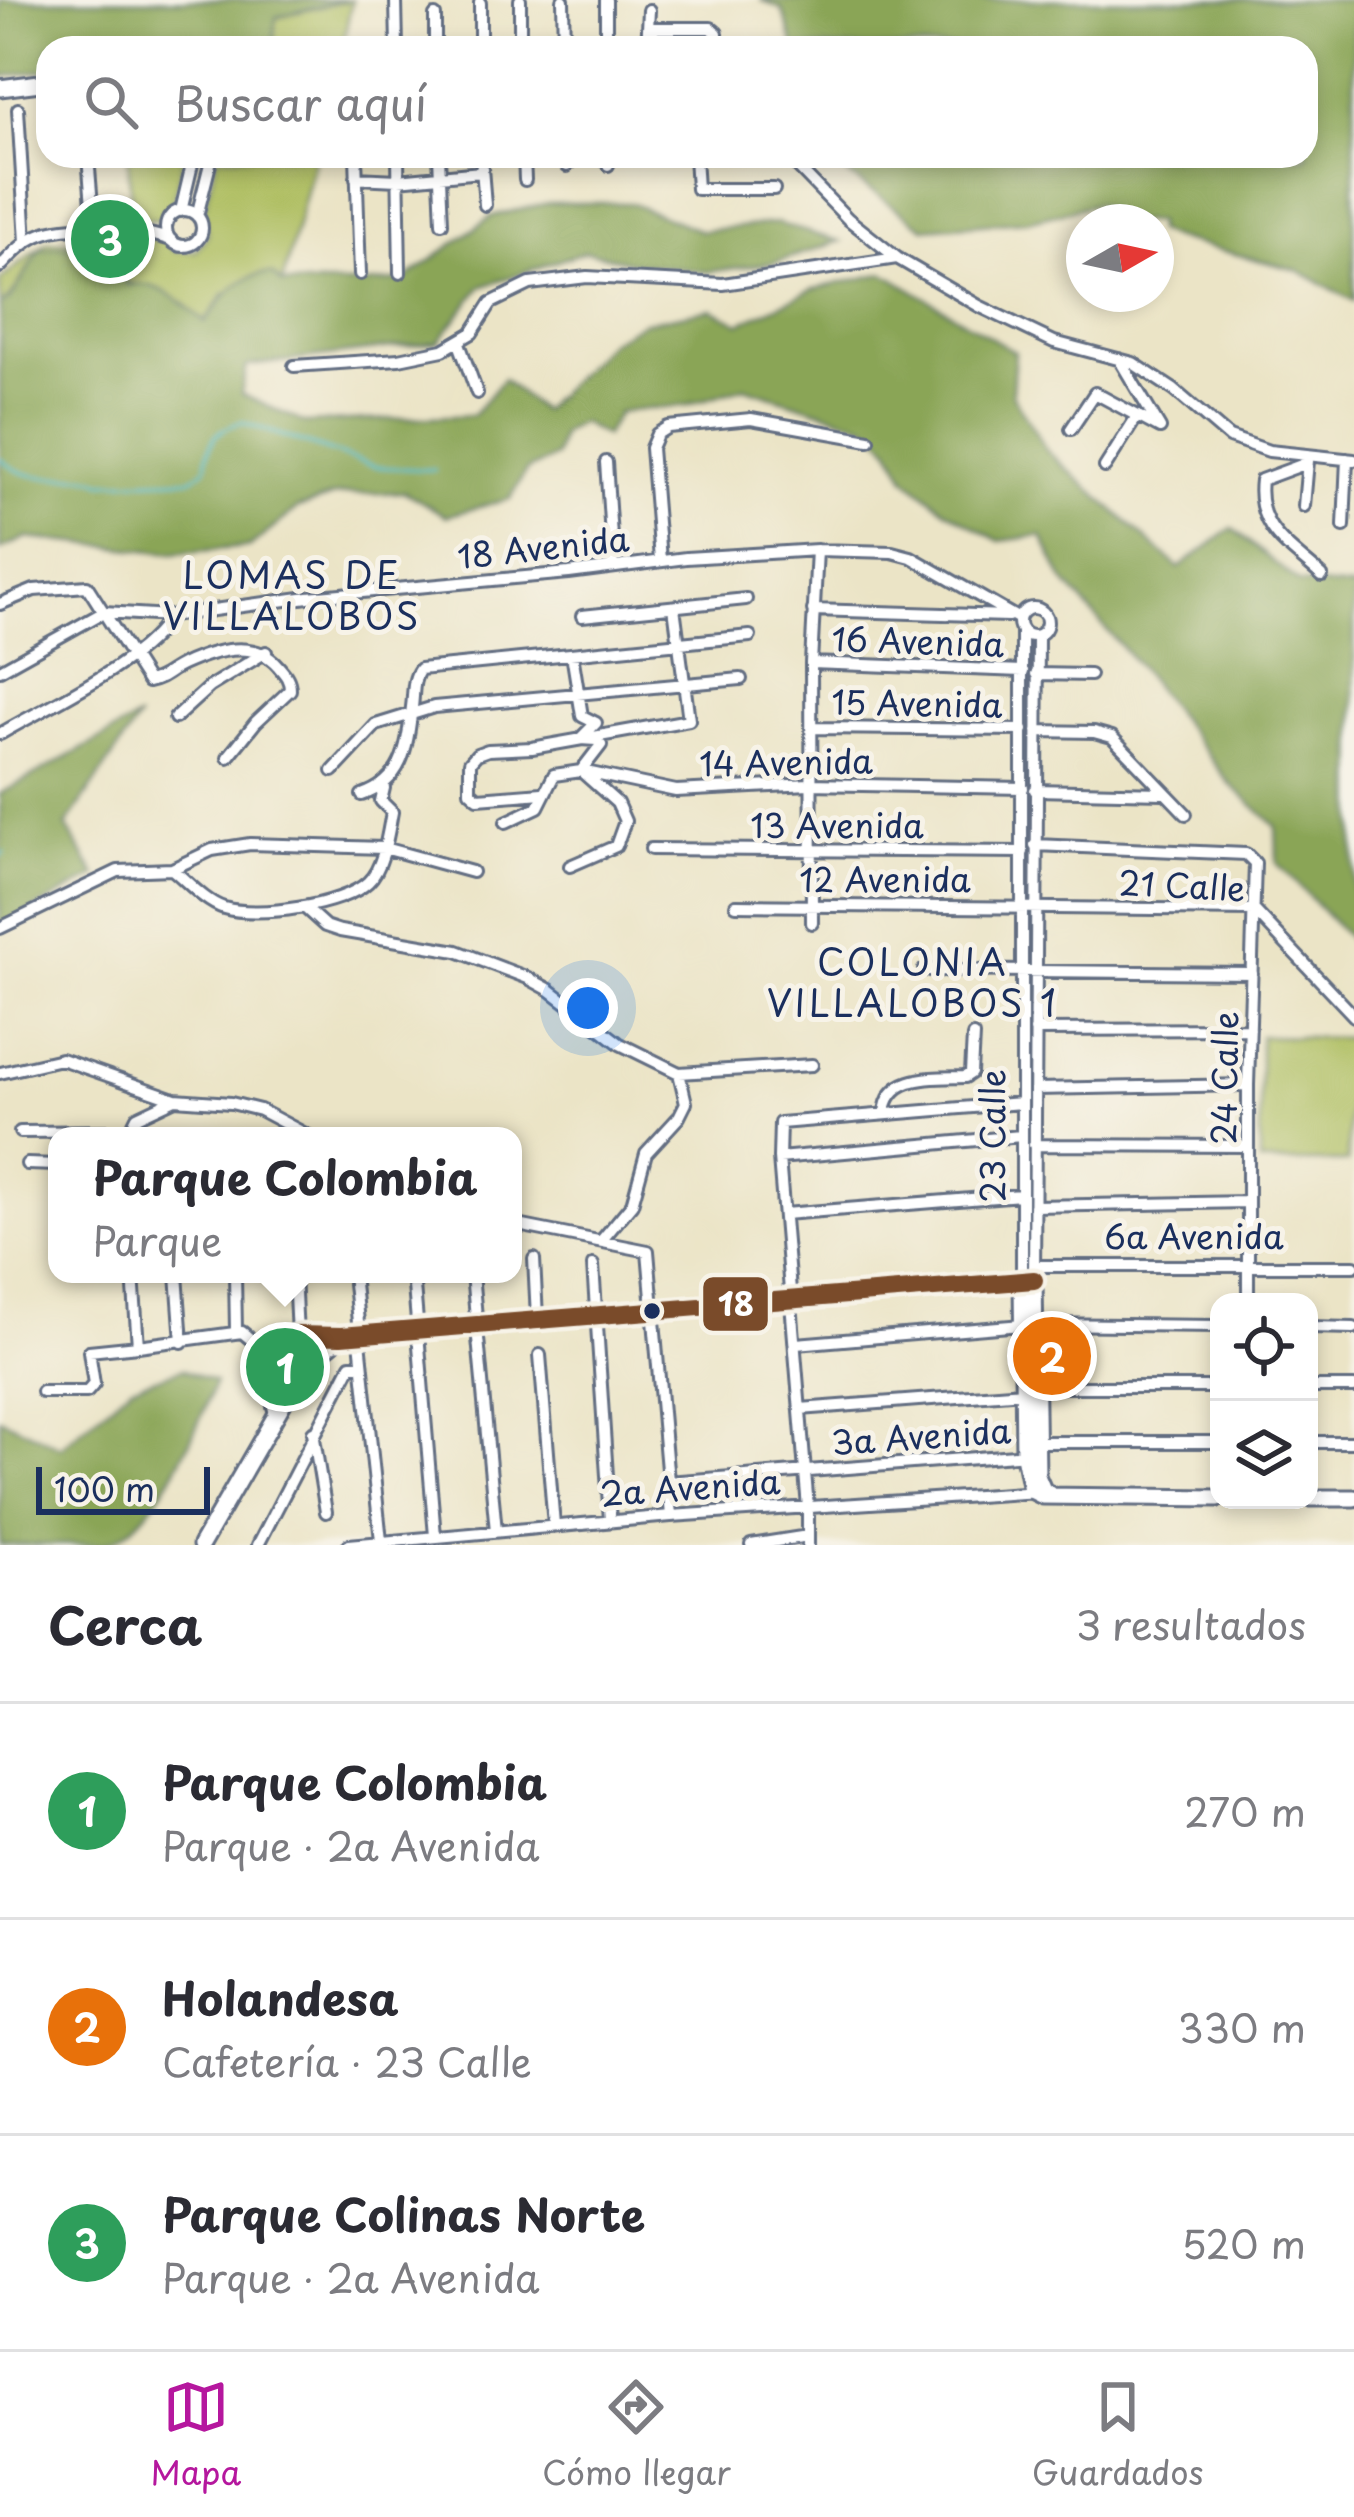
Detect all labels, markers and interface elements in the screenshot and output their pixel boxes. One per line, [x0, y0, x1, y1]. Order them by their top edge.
search box [36, 36, 1318, 168]
text: Buscar aquí [174, 68, 427, 136]
icon: search [78, 69, 144, 135]
pin: 3 [71, 194, 149, 284]
north arrow [1066, 204, 1174, 312]
street label: 18 Avenida [455, 512, 632, 580]
district label: LOMAS DE VILLALOBOS [163, 547, 421, 642]
street label: 16 Avenida [831, 612, 1005, 668]
street label: 15 Avenida [831, 676, 1003, 728]
street label: 14 Avenida [699, 734, 874, 788]
street label: 13 Avenida [750, 799, 924, 849]
street label: 12 Avenida [799, 853, 971, 903]
street label: 21 Calle [1117, 856, 1247, 912]
district label: COLONIA VILLALOBOS 1 [767, 934, 1059, 1029]
your location [558, 978, 618, 1038]
street label: 24 Calle [1197, 1011, 1249, 1145]
street label: 23 Calle [966, 1069, 1016, 1203]
popup [48, 1127, 522, 1283]
text: Parque Colombia [92, 1142, 478, 1210]
text: Parque [92, 1210, 222, 1269]
street label: 6a Avenida [1104, 1210, 1284, 1260]
line badge: 18 [701, 1275, 770, 1333]
text: 18 [718, 1277, 754, 1327]
map controls [1210, 1293, 1318, 1509]
button: locate [1210, 1293, 1318, 1401]
unlabelled marker [641, 1300, 663, 1322]
pin: 2 [1013, 1311, 1091, 1401]
pin: 1 [246, 1322, 324, 1412]
button: layers [1210, 1401, 1318, 1509]
street label: 3a Avenida [829, 1404, 1013, 1466]
street label: 2a Avenida [598, 1455, 782, 1517]
scale bar [36, 1461, 210, 1514]
text: 100 m [54, 1463, 155, 1513]
text: Cerca [48, 1585, 202, 1662]
text: 3 resultados [1076, 1594, 1306, 1653]
text: Parque Colombia [162, 1747, 547, 1815]
text: 1 [78, 1781, 96, 1840]
text: 270 m [1184, 1781, 1306, 1840]
text: Parque · 2a Avenida [162, 1815, 540, 1874]
text: Holandesa [162, 1963, 399, 2031]
text: 2 [73, 1997, 101, 2056]
text: 330 m [1178, 1997, 1306, 2056]
text: Cafetería · 23 Calle [162, 2031, 532, 2090]
text: Parque Colinas Norte [162, 2179, 645, 2247]
text: 3 [74, 2213, 100, 2272]
text: 520 m [1181, 2213, 1306, 2272]
text: Parque · 2a Avenida [162, 2247, 540, 2306]
tab: Mapa [150, 2374, 241, 2496]
tab: Cómo llegar [542, 2374, 731, 2496]
tab: Guardados [1032, 2374, 1204, 2496]

